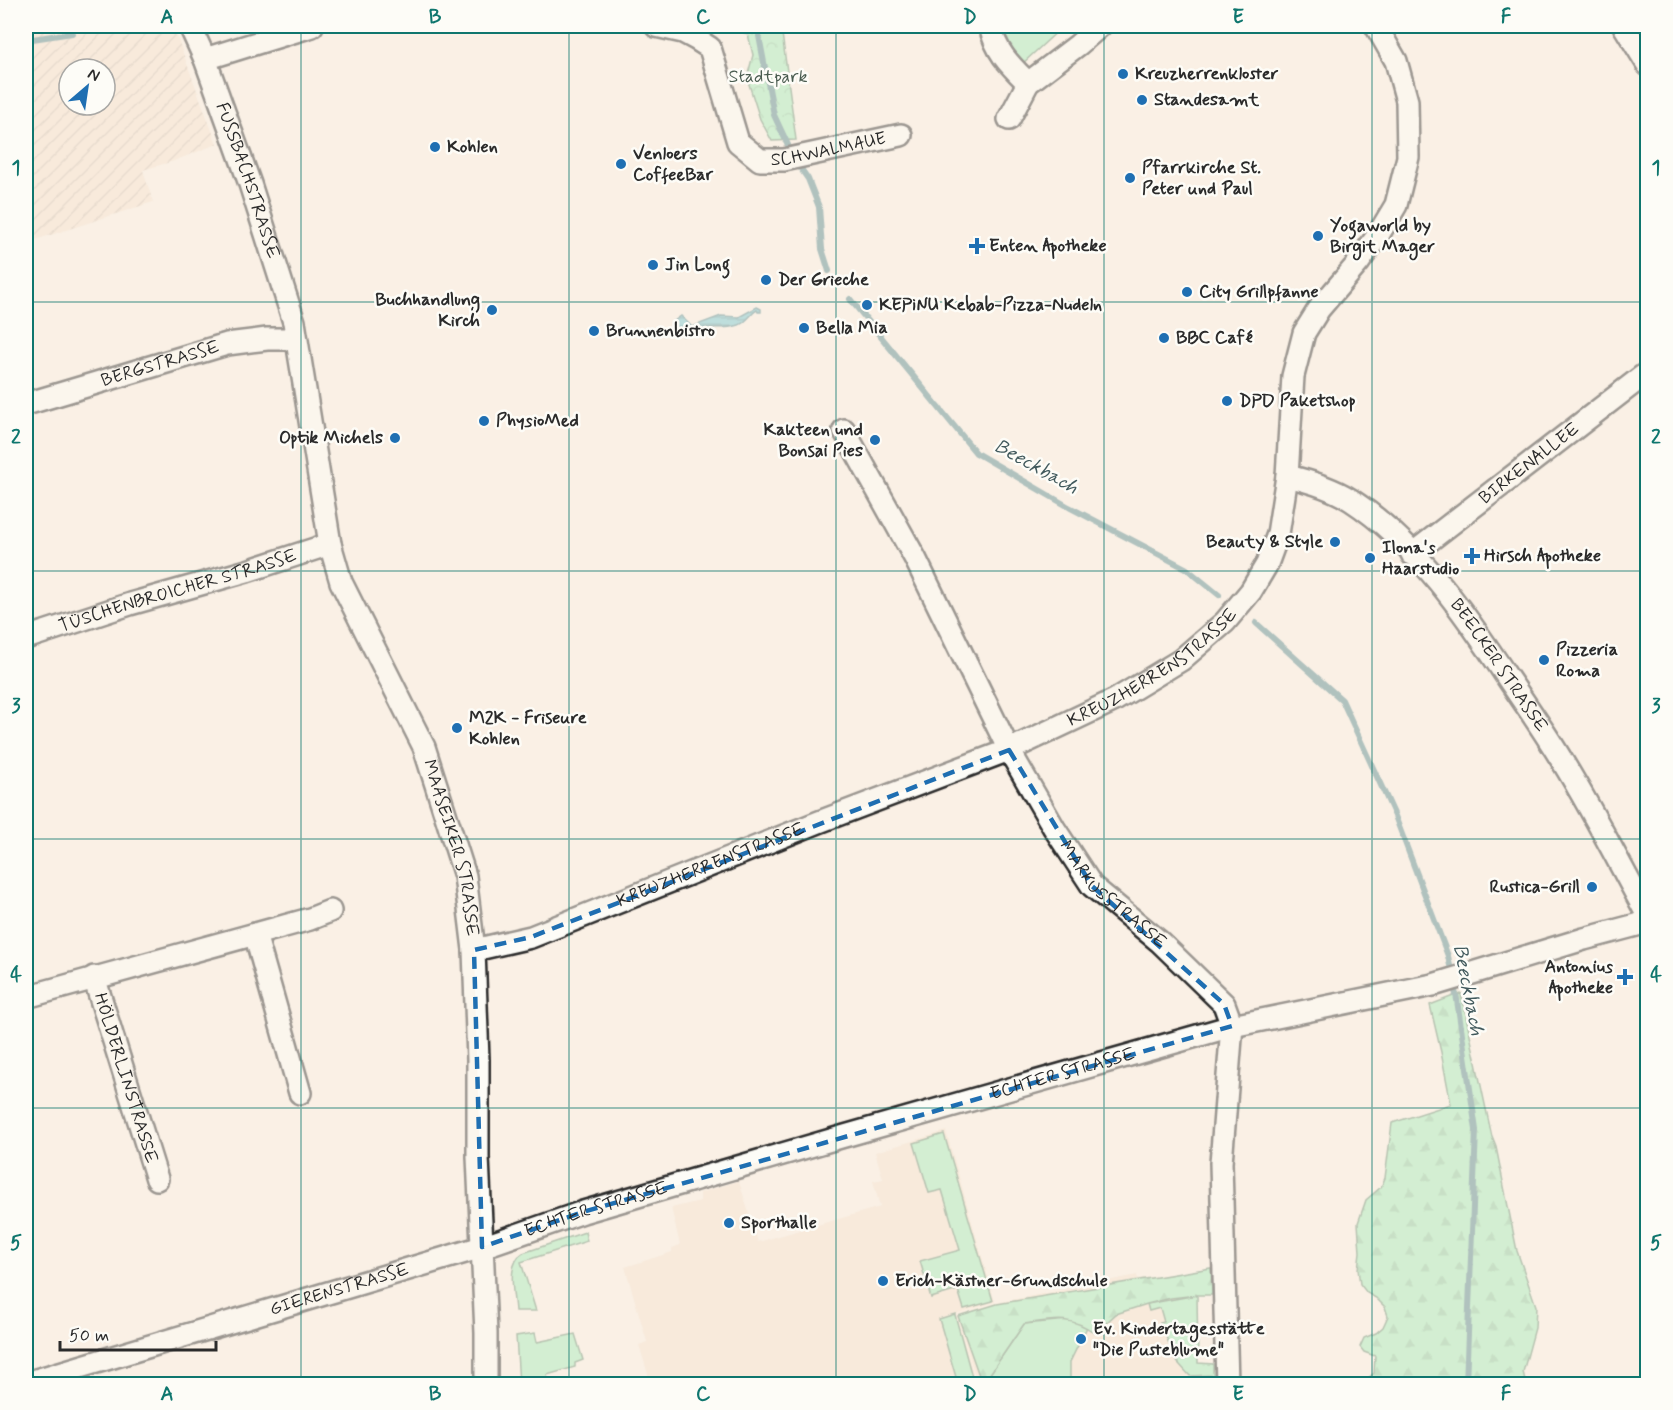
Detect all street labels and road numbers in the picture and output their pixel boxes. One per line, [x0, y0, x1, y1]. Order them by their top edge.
street label: FUSSBACHSTRASSE [210, 99, 285, 262]
street label: SCHWALMAUE [771, 127, 888, 172]
street label: BERGSTRASSE [98, 335, 222, 393]
street label: BIRKENALLEE [1474, 417, 1585, 510]
street label: TÜSCHENBROICHER STRASSE [56, 544, 300, 638]
street label: BEECKER STRASSE [1444, 594, 1553, 737]
street label: KREUZHERRENSTRASSE [1064, 603, 1243, 733]
street label: MAASEIKER STRASSE [417, 757, 484, 938]
street label: KREUZHERRENSTRASSE [613, 817, 808, 914]
street label: MARKUSSTRASSE [1053, 836, 1172, 955]
street label: HÖLDERLINSTRASSE [88, 990, 163, 1167]
street label: ECHTER STRASSE [988, 1042, 1138, 1106]
street label: ECHTER STRASSE [521, 1176, 671, 1243]
street label: GIERENSTRASSE [267, 1257, 412, 1322]

